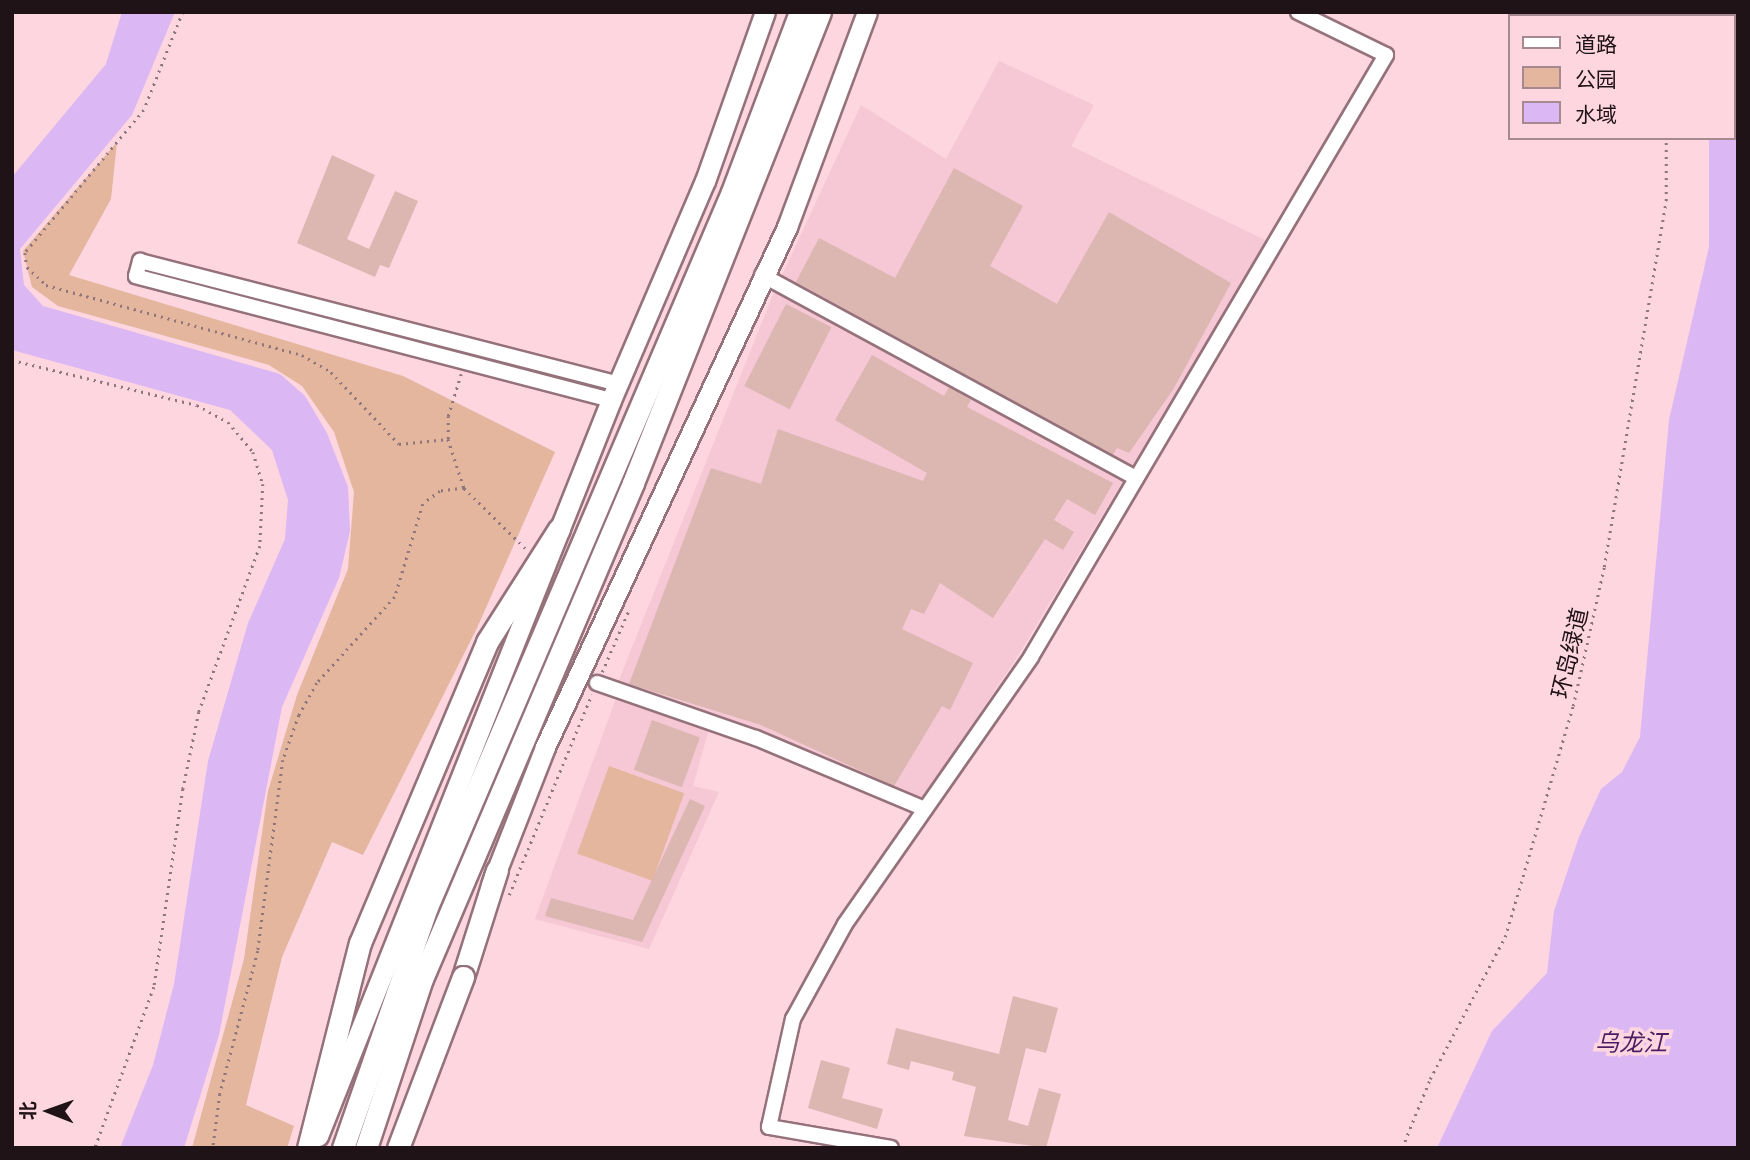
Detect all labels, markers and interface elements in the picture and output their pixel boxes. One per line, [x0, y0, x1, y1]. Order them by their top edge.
legend [1508, 14, 1736, 140]
text: 道路 [1575, 31, 1617, 56]
text: 公园 [1575, 66, 1617, 91]
text: 水域 [1575, 101, 1617, 126]
street label: 环岛绿道 [1545, 605, 1593, 701]
water label: 乌龙江 [1595, 1028, 1667, 1056]
north arrow [14, 1076, 84, 1146]
text: 北 [16, 1101, 39, 1120]

